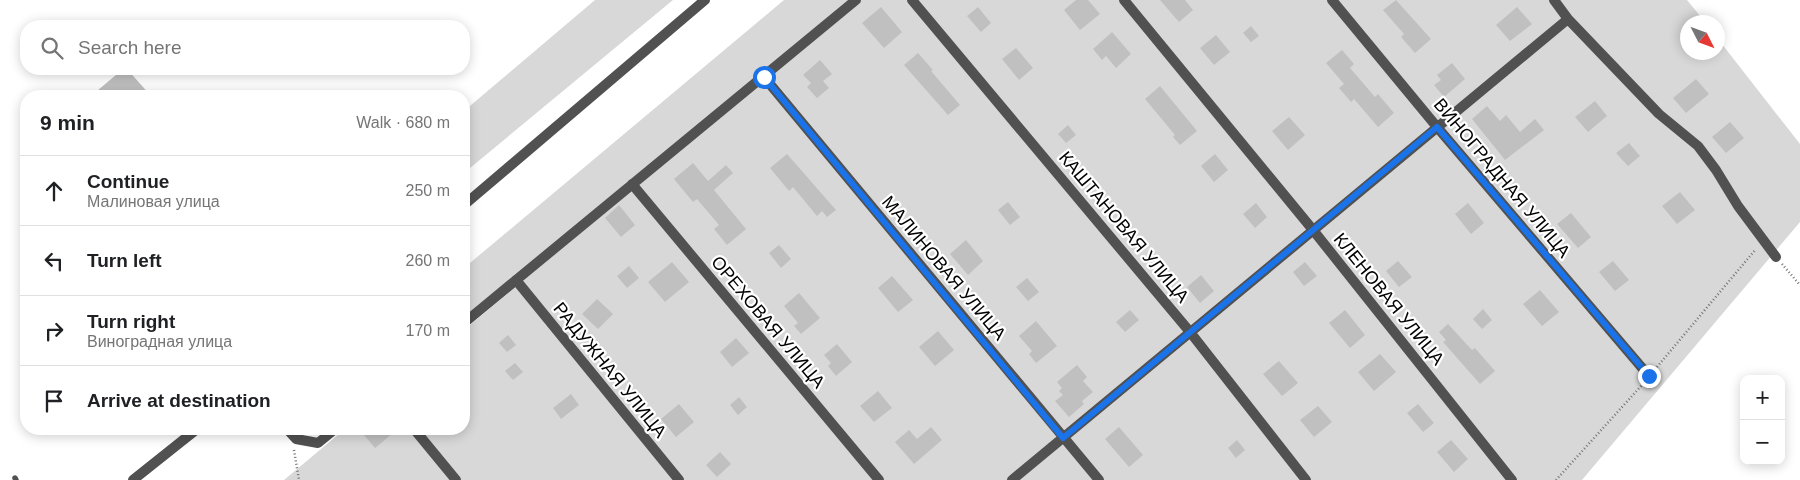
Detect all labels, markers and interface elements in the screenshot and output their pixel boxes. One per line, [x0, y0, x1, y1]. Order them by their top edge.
north arrow [1680, 15, 1725, 60]
search box [20, 20, 470, 75]
icon: search [38, 34, 66, 62]
text: Search here [78, 37, 182, 58]
route start [753, 66, 776, 89]
street label: ВИНОГРАДНАЯ УЛИЦА [1430, 95, 1574, 261]
text: 9 min [40, 111, 95, 134]
text: Walk · 680 m [356, 114, 450, 131]
street label: КАШТАНОВАЯ УЛИЦА [1055, 148, 1193, 306]
text: Continue [87, 171, 169, 192]
icon: ahead [40, 177, 68, 205]
text: 250 m [406, 182, 450, 199]
street label: МАЛИНОВАЯ УЛИЦА [878, 192, 1010, 344]
text: Малиновая улица [87, 193, 220, 210]
street label: КЛЕНОВАЯ УЛИЦА [1330, 229, 1448, 369]
icon: left [40, 247, 68, 275]
text: Turn left [87, 250, 162, 271]
text: 260 m [406, 252, 450, 269]
street label: ОРЕХОВАЯ УЛИЦА [707, 252, 829, 392]
street label: РАДУЖНАЯ УЛИЦА [549, 299, 671, 441]
text: Turn right [87, 311, 175, 332]
icon: right [40, 317, 68, 345]
text: 170 m [406, 322, 450, 339]
text: Виноградная улица [87, 333, 232, 350]
route end [1638, 365, 1661, 388]
map controls [1740, 375, 1785, 465]
button: + [1740, 375, 1785, 420]
icon: arrive [40, 387, 68, 415]
text: Arrive at destination [87, 390, 271, 411]
button: − [1740, 420, 1785, 465]

